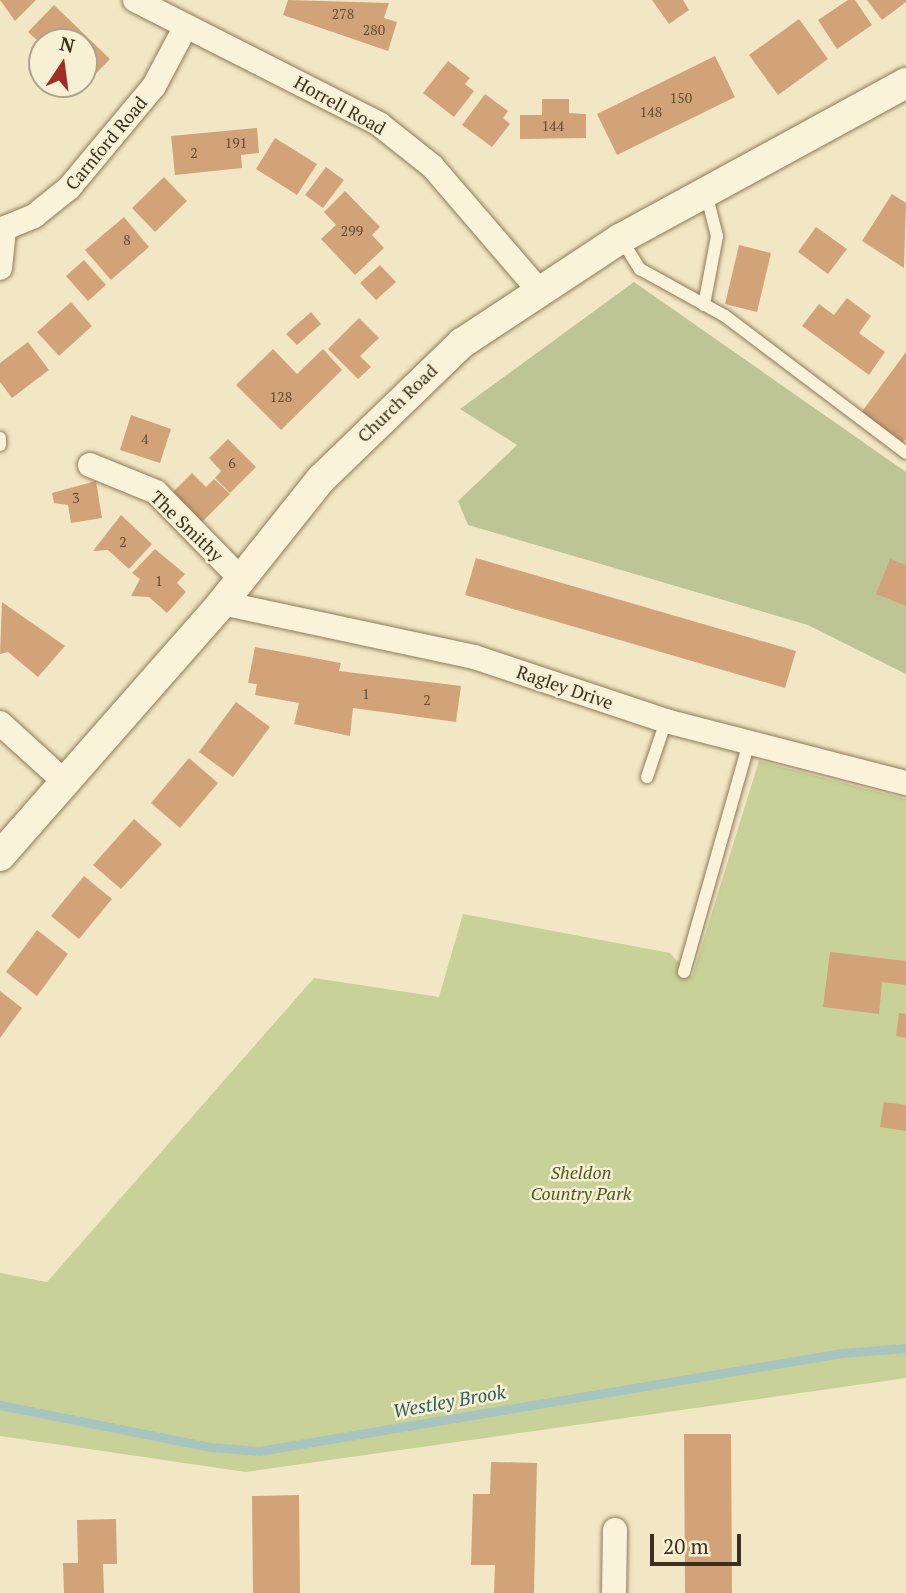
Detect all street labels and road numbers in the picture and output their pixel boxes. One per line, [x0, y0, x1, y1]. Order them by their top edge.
street label: Horrell Road [290, 71, 390, 139]
street label: Carnford Road [61, 92, 151, 194]
street label: Church Road [352, 359, 442, 447]
street label: The Smithy [146, 486, 228, 566]
street label: Ragley Drive [514, 660, 616, 714]

